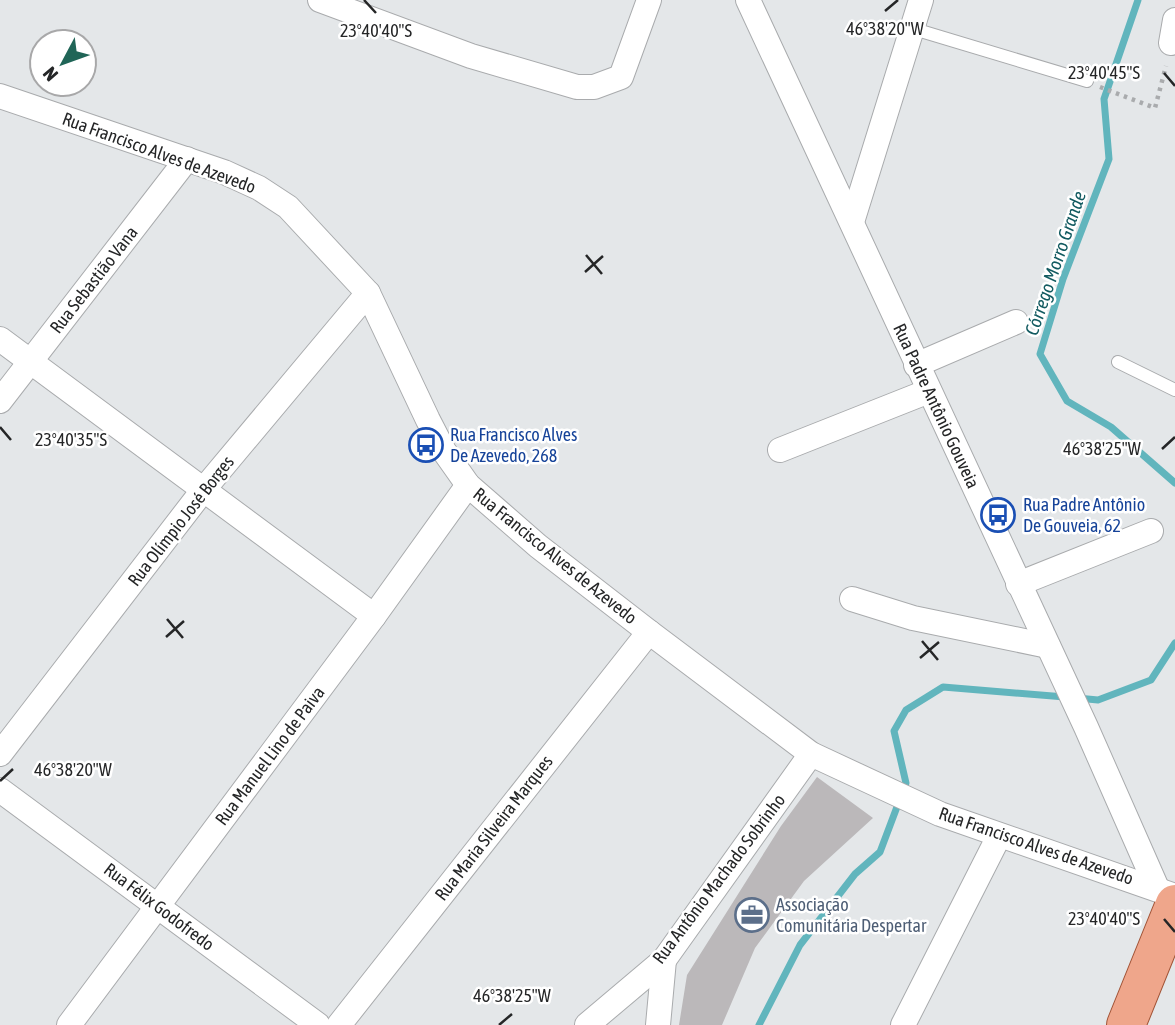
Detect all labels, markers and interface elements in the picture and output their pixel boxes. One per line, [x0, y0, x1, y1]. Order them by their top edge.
text: 46°38'20"W [846, 18, 924, 39]
text: 23°40'40"S [340, 20, 412, 41]
north arrow [28, 28, 98, 98]
text: 23°40'45"S [1068, 62, 1140, 83]
text: N [38, 63, 62, 86]
street label: Rua Francisco Alves de Azevedo [60, 108, 259, 197]
water label: Córrego Morro Grande [1020, 188, 1090, 338]
street label: Rua Sebastião Vana [45, 222, 142, 337]
street label: Rua Padre Antônio Gouveia [889, 320, 984, 491]
place label: Rua Francisco Alves De Azevedo, 268 [450, 424, 577, 466]
bus stop icon: Rua Francisco Alves De Azevedo, 268 [407, 426, 445, 464]
text: 23°40'35"S [35, 429, 107, 450]
text: 46°38'25"W [1063, 438, 1141, 459]
street label: Rua Olímpio José Borges [123, 451, 238, 590]
street label: Rua Francisco Alves de Azevedo [469, 483, 641, 628]
place label: Rua Padre Antônio De Gouveia, 62 [1023, 494, 1145, 536]
bus stop icon: Rua Padre Antônio De Gouveia, 62 [979, 496, 1017, 534]
street label: Rua Manuel Lino de Paiva [211, 682, 329, 829]
street label: Rua Maria Silveira Marques [430, 751, 557, 904]
text: 46°38'20"W [34, 759, 112, 780]
street label: Rua Antônio Machado Sobrinho [648, 790, 789, 968]
street label: Rua Francisco Alves de Azevedo [936, 802, 1136, 889]
street label: Rua Félix Godofredo [100, 858, 219, 955]
place label: Associação Comunitária Despertar [776, 894, 927, 936]
office icon: Associação Comunitária Despertar [733, 896, 771, 934]
text: 23°40'40"S [1068, 908, 1140, 929]
text: 46°38'25"W [473, 985, 551, 1006]

